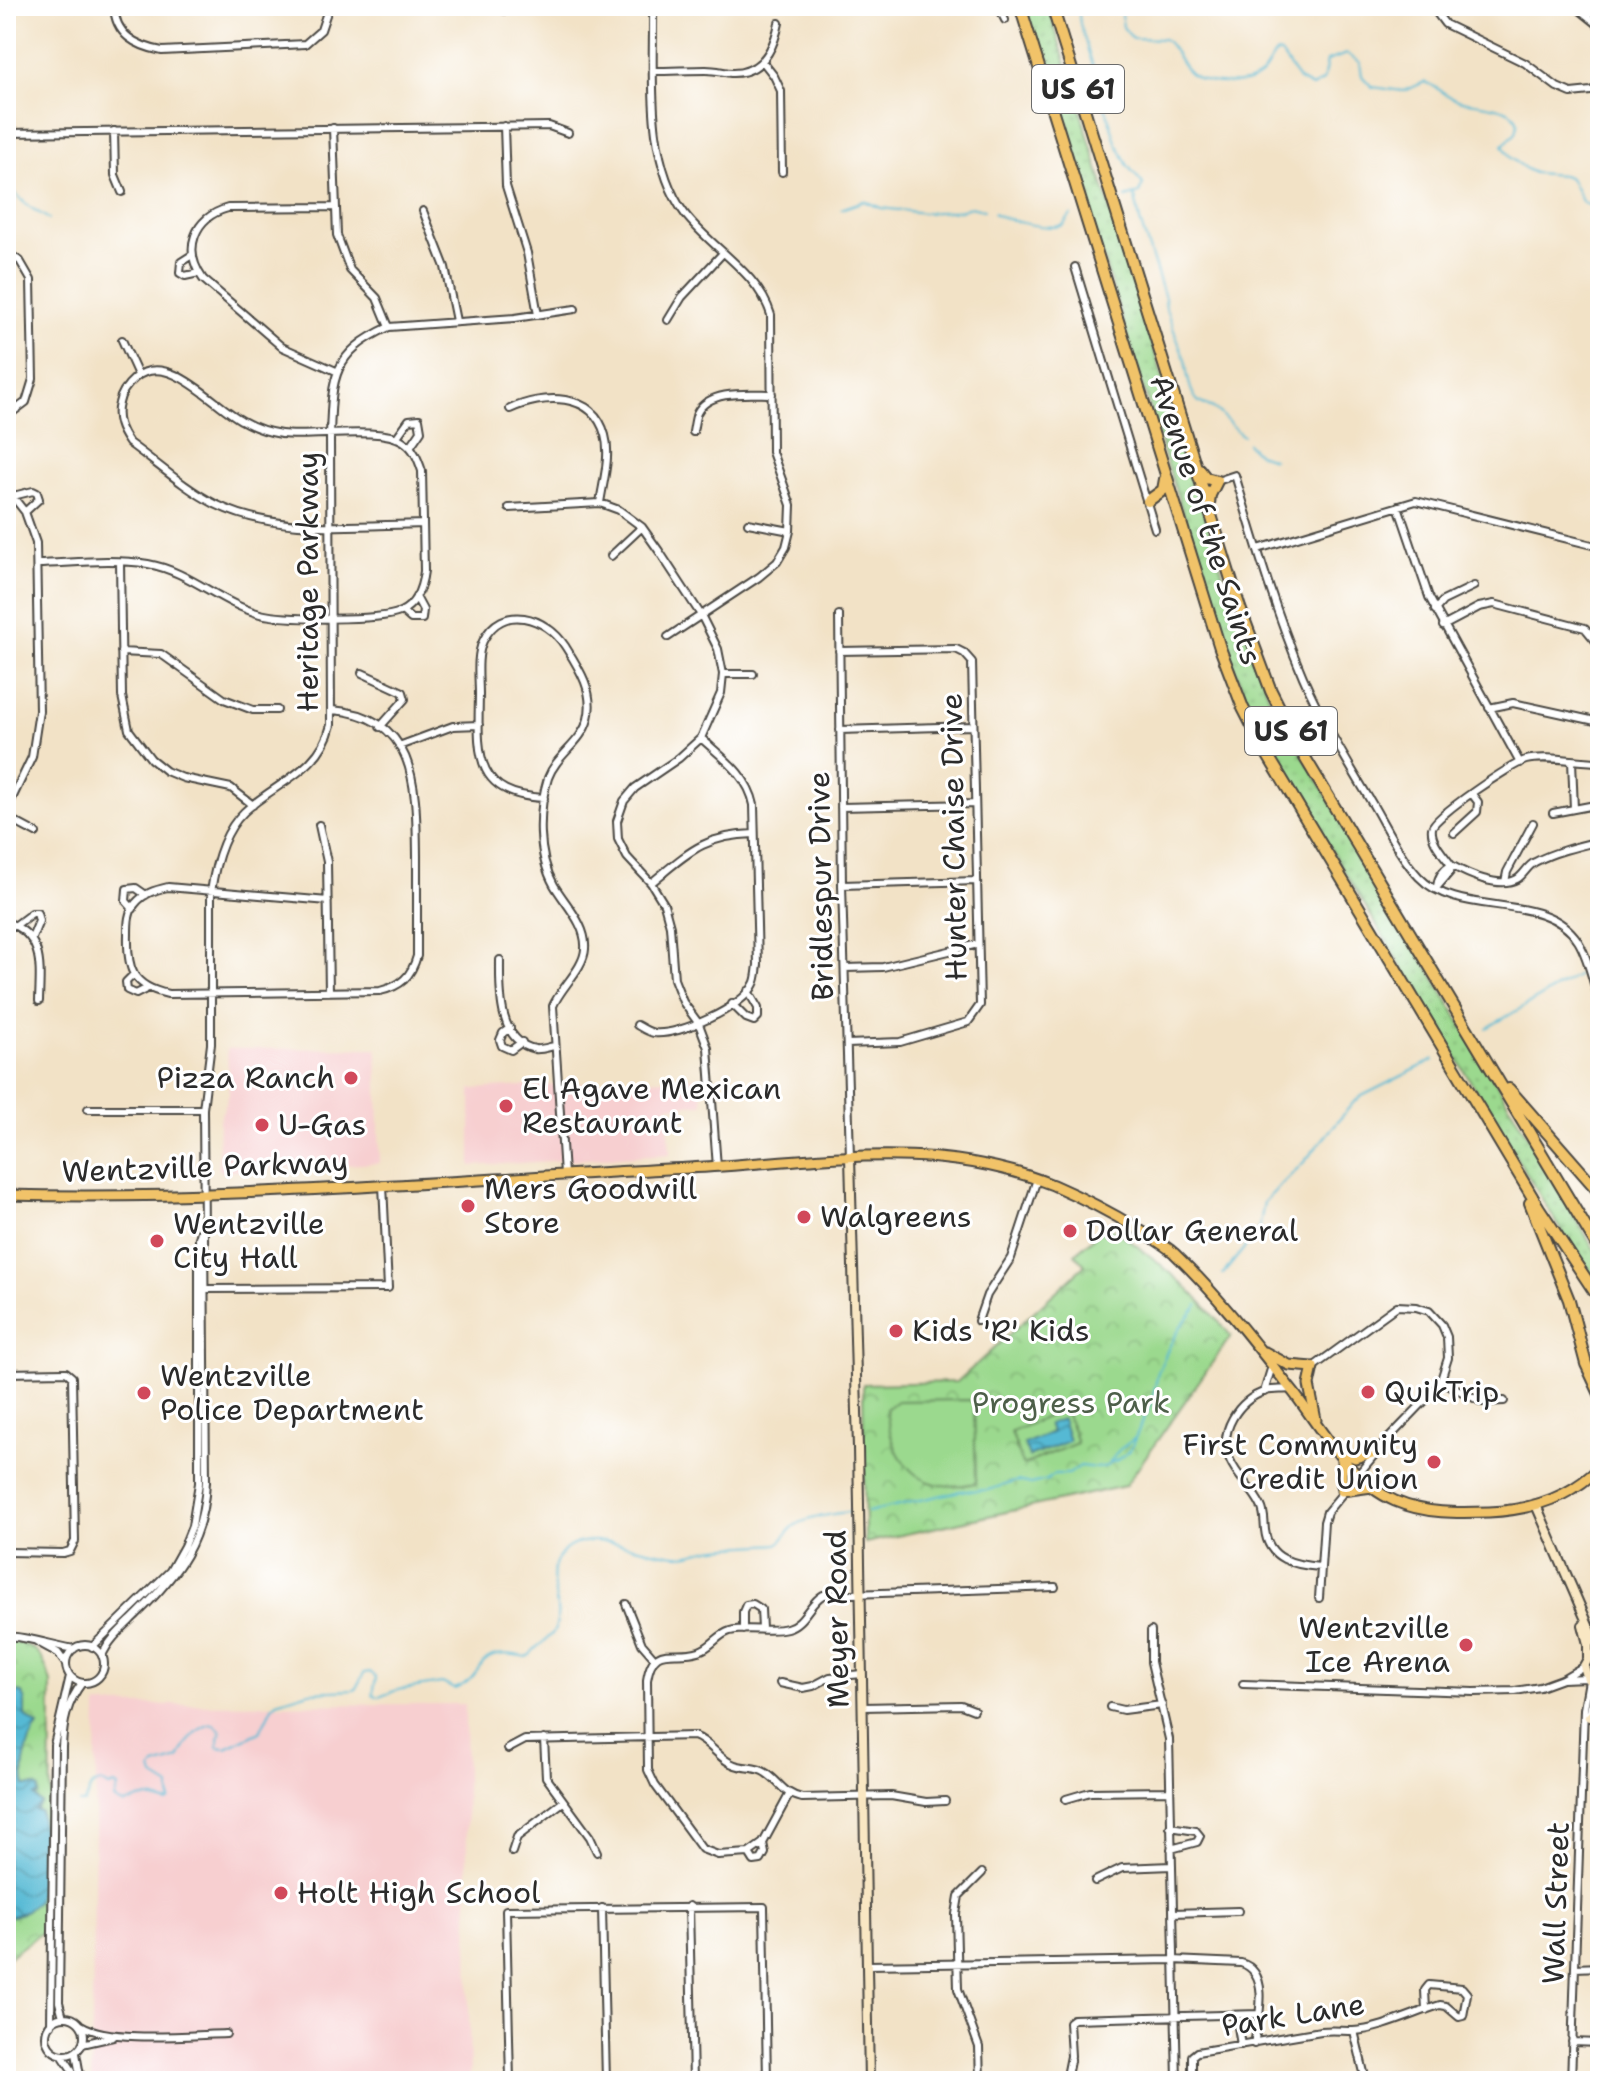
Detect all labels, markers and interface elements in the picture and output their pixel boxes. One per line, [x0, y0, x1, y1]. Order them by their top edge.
road number: US 61 [1032, 65, 1124, 113]
street label: Avenue of the Saints [1140, 370, 1273, 670]
street label: Heritage Parkway [287, 452, 328, 712]
street label: Hunter Chaise Drive [930, 693, 977, 981]
road number: US 61 [1245, 707, 1337, 755]
street label: Bridlespur Drive [798, 771, 843, 1001]
place label: Pizza Ranch [157, 1057, 335, 1098]
place label: El Agave Mexican Restaurant [522, 1068, 781, 1143]
marker: Pizza Ranch [342, 1069, 360, 1087]
marker: El Agave Mexican Restaurant [497, 1097, 515, 1115]
place label: U-Gas [278, 1104, 366, 1145]
marker: U-Gas [253, 1116, 271, 1134]
street label: Wentzville Parkway [61, 1141, 349, 1192]
place label: Mers Goodwill Store [484, 1168, 697, 1243]
place label: Walgreens [820, 1196, 971, 1237]
marker: Mers Goodwill Store [459, 1197, 477, 1215]
place label: Wentzville City Hall [173, 1203, 325, 1278]
marker: Walgreens [795, 1208, 813, 1226]
place label: Dollar General [1086, 1210, 1298, 1251]
marker: Dollar General [1061, 1222, 1079, 1240]
marker: Wentzville City Hall [148, 1232, 166, 1250]
place label: Kids 'R' Kids [912, 1310, 1090, 1351]
marker: Kids 'R' Kids [887, 1322, 905, 1340]
place label: Wentzville Police Department [160, 1355, 424, 1430]
place label: QuikTrip [1384, 1371, 1499, 1412]
park label: Progress Park [972, 1382, 1170, 1423]
marker: QuikTrip [1359, 1383, 1377, 1401]
marker: Wentzville Police Department [135, 1384, 153, 1402]
place label: First Community Credit Union [1182, 1424, 1418, 1499]
marker: First Community Credit Union [1425, 1453, 1443, 1471]
street label: Meyer Road [814, 1529, 859, 1709]
place label: Wentzville Ice Arena [1298, 1607, 1450, 1682]
marker: Wentzville Ice Arena [1457, 1636, 1475, 1654]
street label: Wall Street [1532, 1821, 1579, 1985]
place label: Holt High School [297, 1872, 540, 1913]
marker: Holt High School [272, 1884, 290, 1902]
street label: Park Lane [1218, 1983, 1368, 2046]

